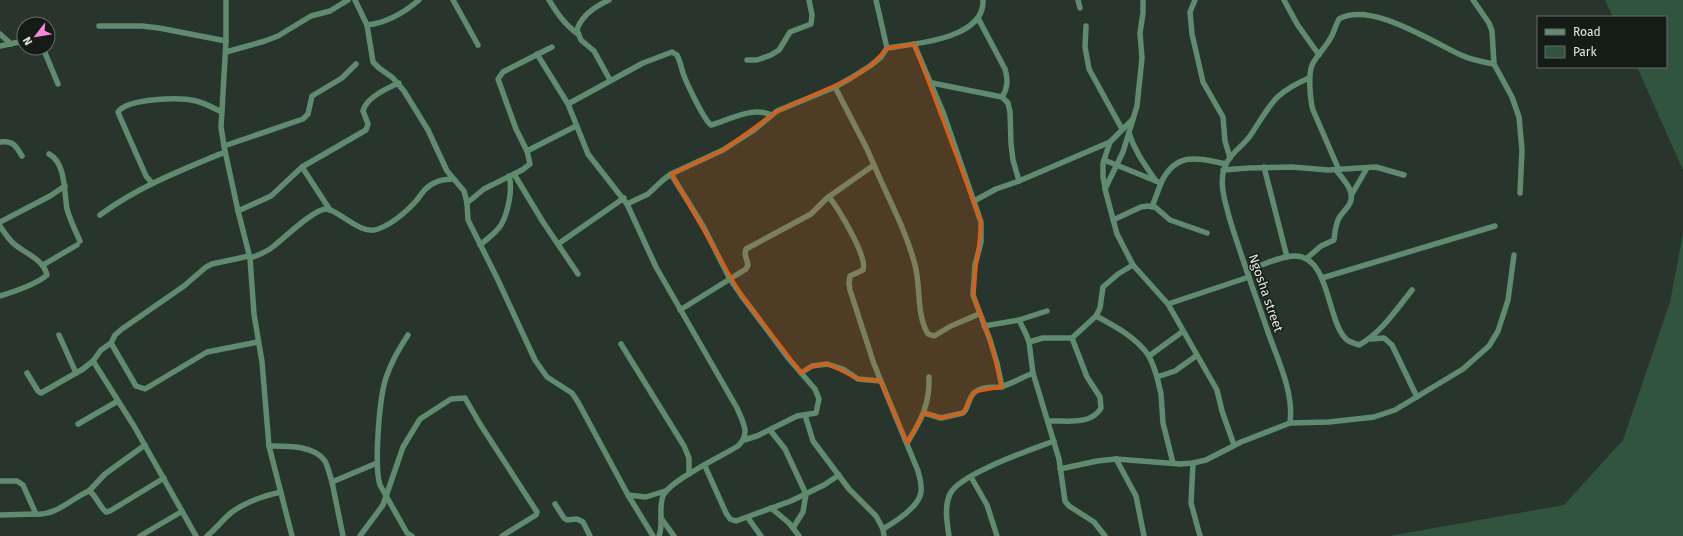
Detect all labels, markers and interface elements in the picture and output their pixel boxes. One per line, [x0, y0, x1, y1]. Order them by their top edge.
north arrow [16, 16, 56, 56]
legend [1537, 16, 1667, 68]
text: Road [1573, 25, 1601, 39]
text: N [20, 34, 35, 47]
text: Park [1573, 45, 1597, 59]
street label: Ngosha street [1246, 252, 1286, 334]

